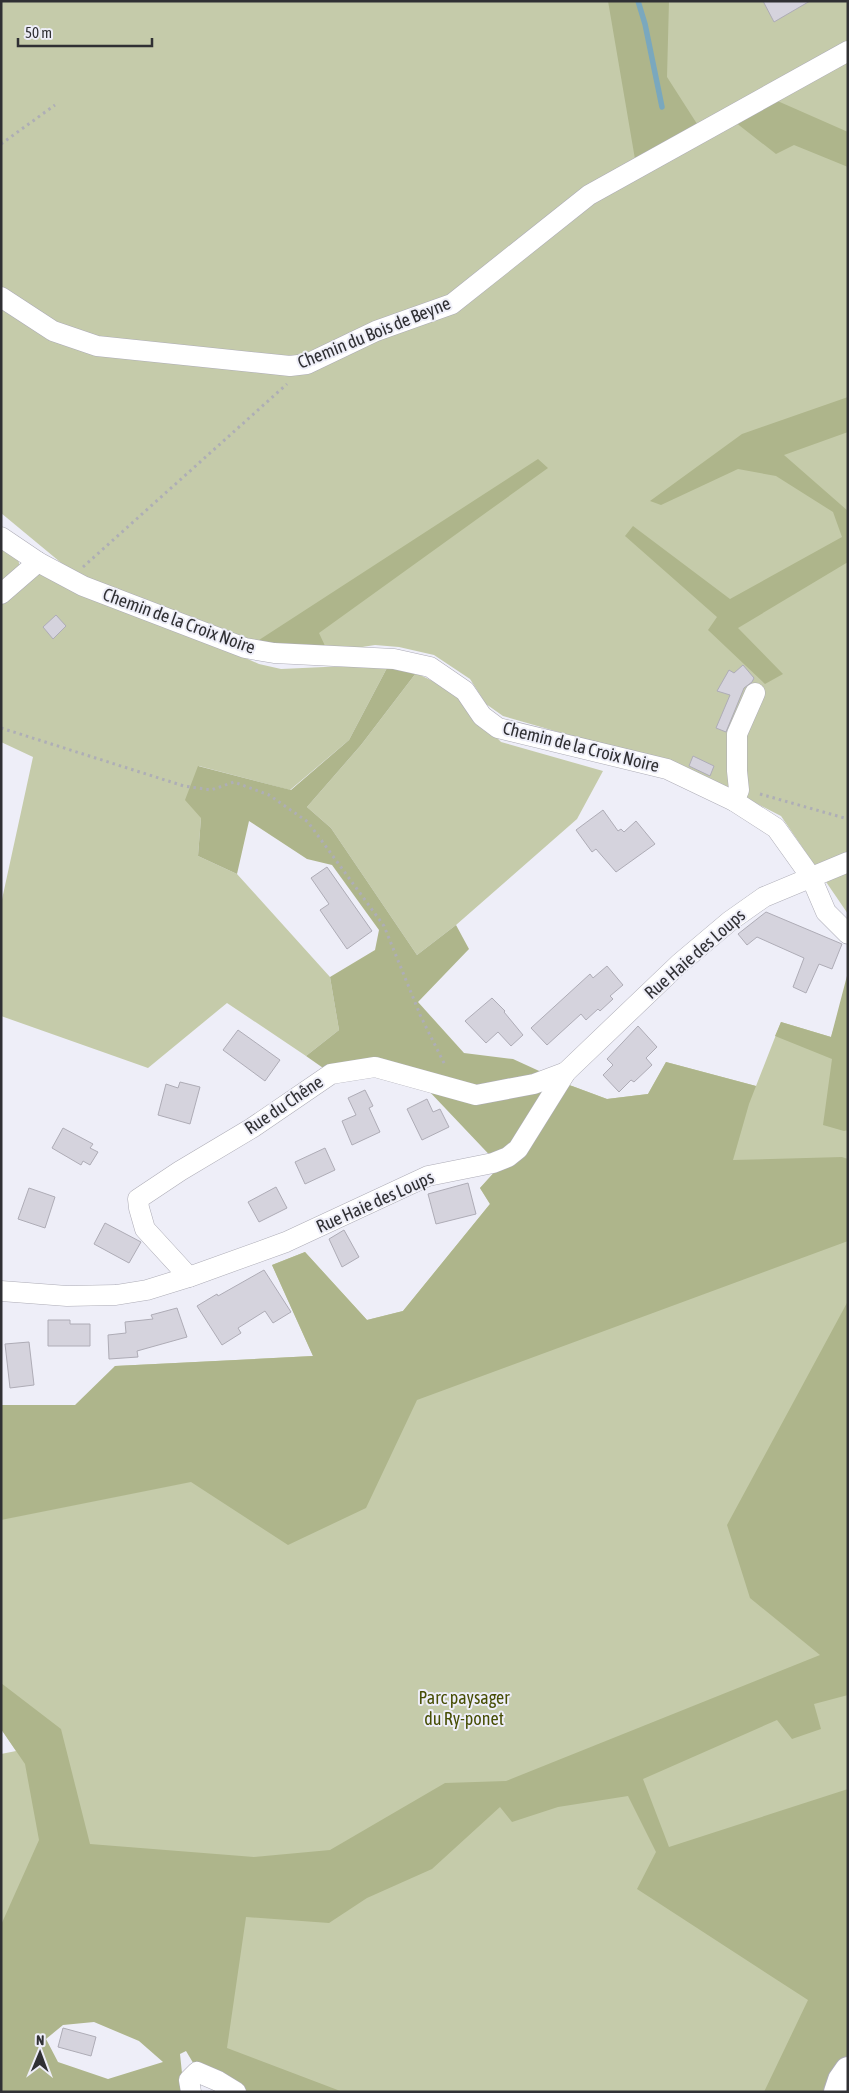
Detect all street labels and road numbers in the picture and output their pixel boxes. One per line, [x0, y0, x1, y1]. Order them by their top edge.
street label: Chemin du Bois de Beyne [294, 292, 453, 373]
street label: Chemin de la Croix Noire [100, 583, 258, 658]
street label: Chemin de la Croix Noire [501, 717, 662, 776]
street label: Rue Haie des Loups [640, 904, 749, 1003]
street label: Rue du Chêne [241, 1071, 327, 1138]
street label: Rue Haie des Loups [313, 1166, 437, 1237]

